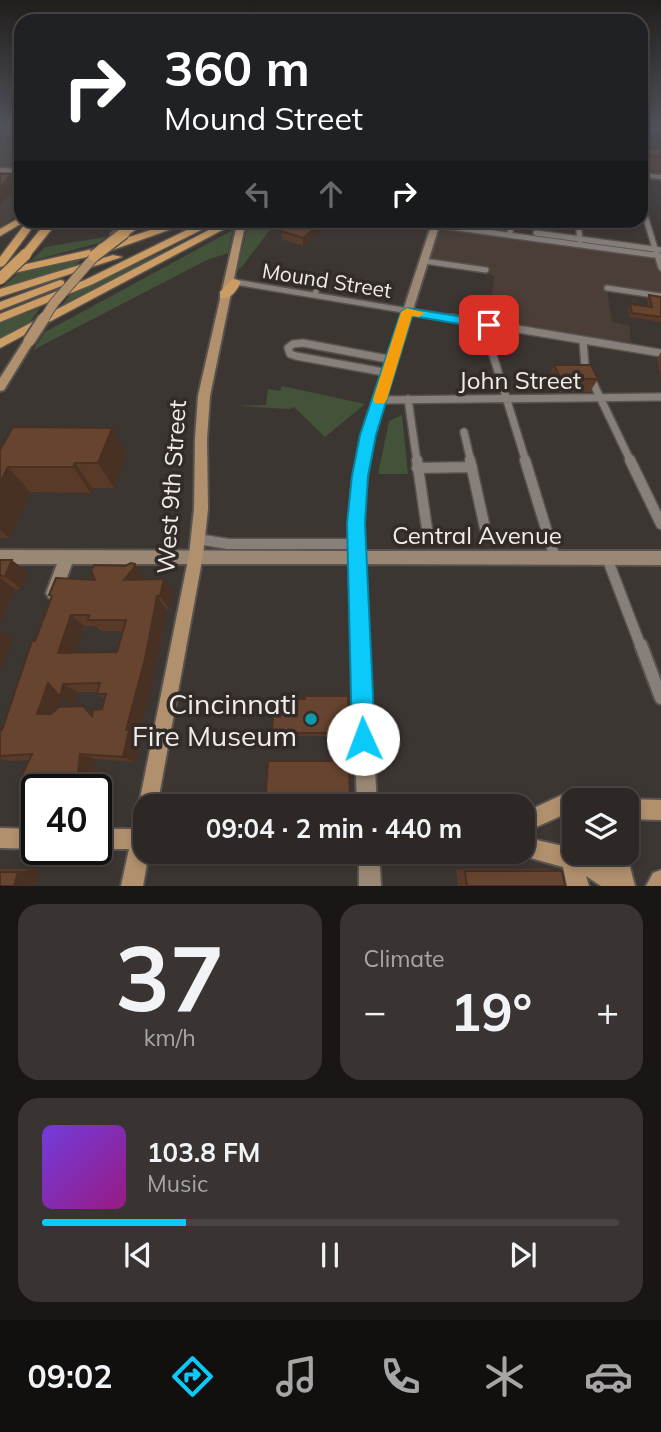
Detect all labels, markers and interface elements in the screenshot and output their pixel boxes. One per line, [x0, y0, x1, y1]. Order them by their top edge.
text: 360 m [164, 37, 310, 98]
icon: right [49, 42, 140, 133]
text: Mound Street [164, 98, 363, 138]
icon: left [239, 175, 277, 213]
icon: ahead [312, 175, 350, 213]
icon: right [385, 175, 423, 213]
street label: Mound Street [260, 257, 394, 303]
pin [459, 295, 519, 355]
icon: arrive [470, 306, 508, 344]
street label: John Street [459, 365, 581, 395]
street label: West 9th Street [150, 399, 192, 575]
street label: Central Avenue [392, 520, 562, 550]
place label: Cincinnati Fire Museum [132, 686, 297, 753]
position arrow [326, 702, 400, 776]
marker: Cincinnati Fire Museum [303, 711, 319, 727]
speed limit sign: 40 [21, 774, 112, 865]
map controls [562, 788, 639, 865]
button: layers [562, 788, 639, 865]
text: 09:04 · 2 min · 440 m [206, 812, 462, 845]
text: 37 [115, 920, 224, 1034]
text: Climate [364, 944, 445, 973]
text: 19° [450, 979, 532, 1044]
text: − [364, 987, 386, 1035]
text: + [596, 987, 619, 1035]
text: km/h [144, 1023, 196, 1052]
text: 103.8 FM [147, 1136, 260, 1169]
text: Music [147, 1169, 208, 1198]
icon: previous [119, 1236, 157, 1274]
icon: pause [311, 1236, 349, 1274]
icon: next [504, 1236, 542, 1274]
icon: directions [168, 1352, 217, 1401]
icon: music [272, 1352, 321, 1401]
icon: phone [376, 1352, 425, 1401]
icon: climate [480, 1352, 529, 1401]
icon: car [584, 1352, 633, 1401]
text: 09:02 [28, 1356, 112, 1396]

